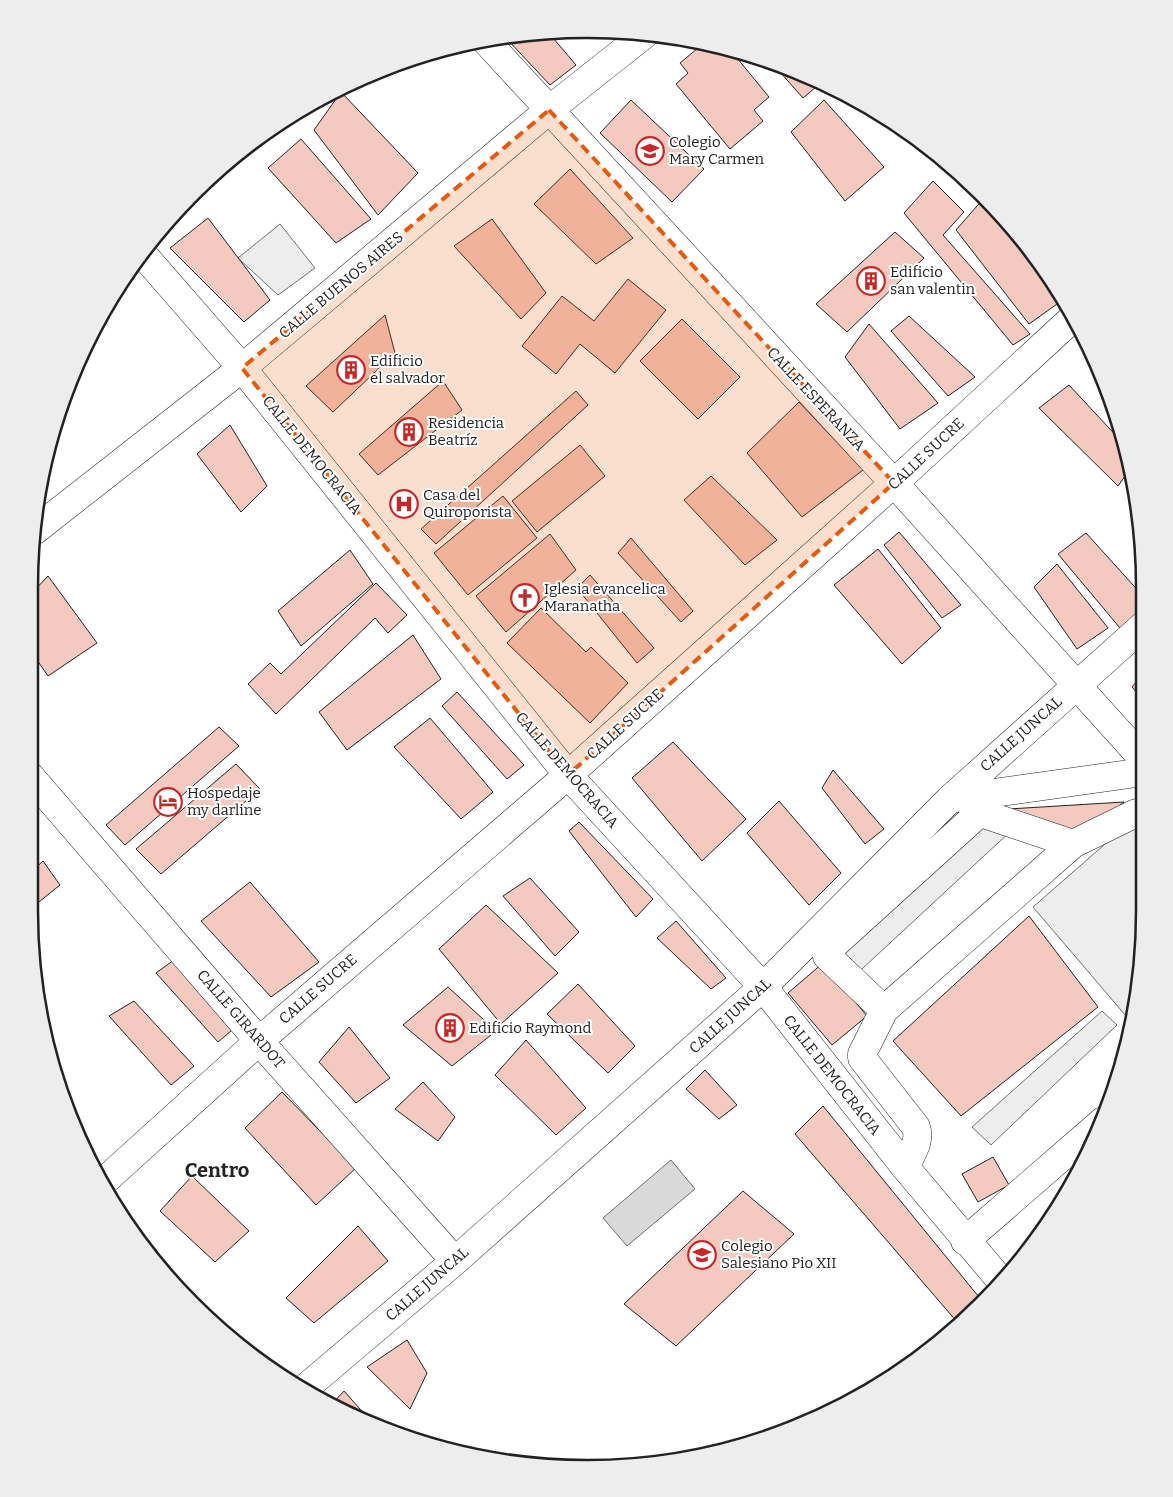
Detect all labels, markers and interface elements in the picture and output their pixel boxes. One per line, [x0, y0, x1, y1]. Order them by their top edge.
place label: Colegio Mary Carmen [669, 133, 765, 168]
school or university icon: Colegio Mary Carmen [635, 136, 665, 166]
street label: CALLE BUENOS AIRES [275, 228, 407, 342]
place label: Edificio san valentin [890, 263, 976, 298]
building icon: Edificio san valentin [856, 266, 886, 296]
street label: CALLE ESPERANZA [763, 343, 869, 455]
place label: Edificio el salvador [370, 352, 445, 387]
building icon: Edificio el salvador [336, 355, 366, 385]
street label: CALLE DEMOCRACIA [259, 392, 366, 518]
place label: Residencia Beatríz [428, 414, 504, 449]
street label: CALLE SUCRE [884, 414, 968, 494]
building icon: Residencia Beatríz [394, 417, 424, 447]
place label: Casa del Quiroporista [423, 486, 512, 521]
hospital icon: Casa del Quiroporista [389, 489, 419, 519]
place label: Iglesia evancelica Maranatha [544, 580, 666, 615]
church icon: Iglesia evancelica Maranatha [510, 583, 540, 613]
street label: CALLE SUCRE [583, 685, 667, 763]
street label: CALLE JUNCAL [976, 693, 1066, 775]
street label: CALLE DEMOCRACIA [512, 708, 622, 832]
place label: Hospedaje my darline [187, 784, 262, 819]
hotel icon: Hospedaje my darline [153, 787, 183, 817]
street label: CALLE SUCRE [275, 950, 361, 1028]
street label: CALLE GIRARDOT [193, 966, 289, 1072]
street label: CALLE JUNCAL [685, 975, 775, 1057]
street label: CALLE DEMOCRACIA [779, 1011, 885, 1139]
building icon: Edificio Raymond [435, 1013, 465, 1043]
place label: Edificio Raymond [469, 1019, 592, 1037]
district label: Centro [185, 1158, 249, 1182]
place label: Colegio Salesiano Pio XII [721, 1237, 837, 1272]
school or university icon: Colegio Salesiano Pio XII [687, 1240, 717, 1270]
street label: CALLE JUNCAL [382, 1243, 472, 1325]

